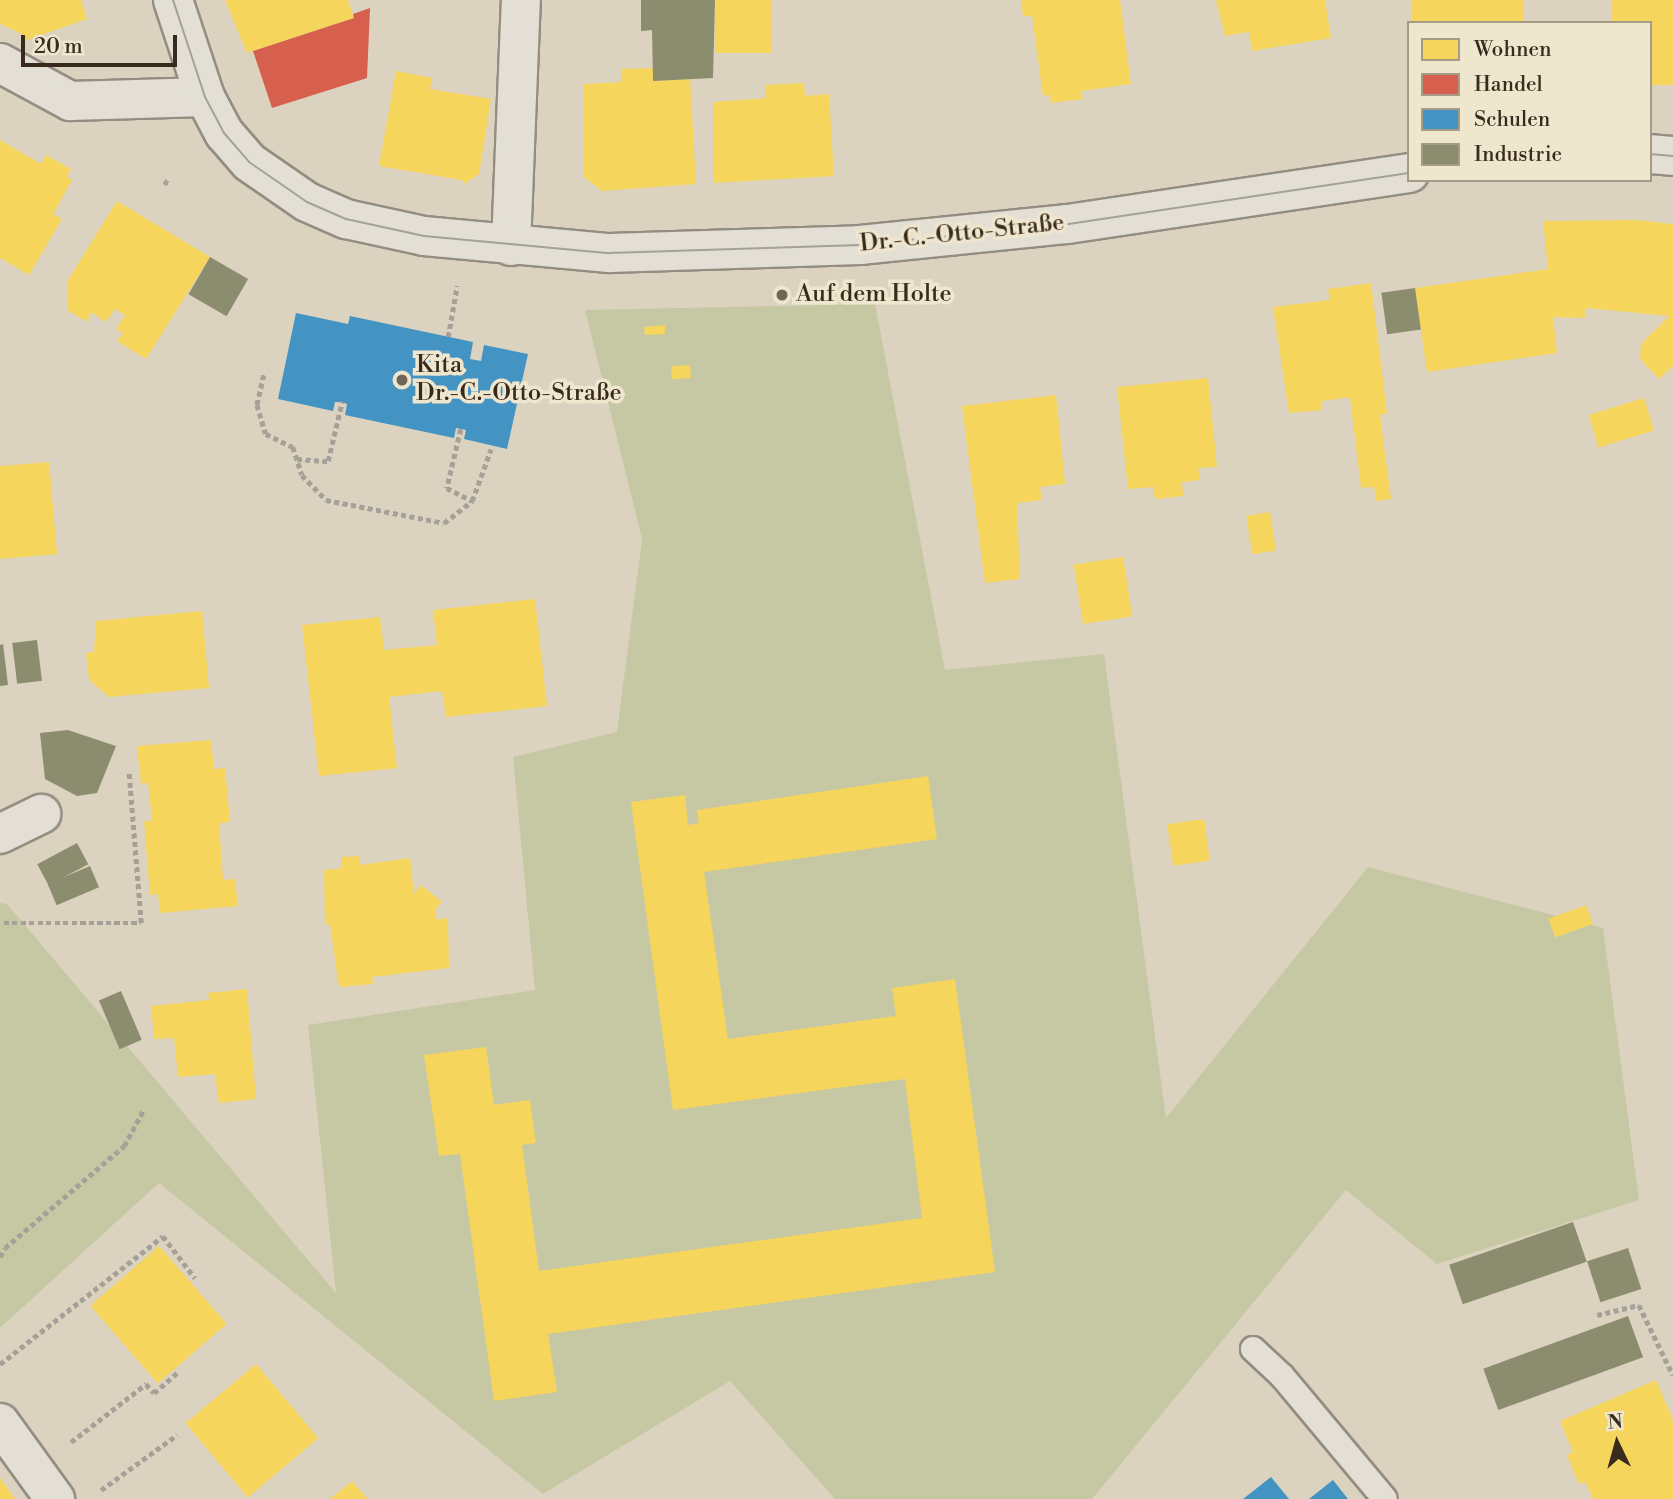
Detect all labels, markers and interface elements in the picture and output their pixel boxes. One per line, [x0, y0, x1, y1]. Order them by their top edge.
scale bar [24, 21, 180, 65]
legend [1407, 21, 1652, 182]
text: 20 m [34, 34, 83, 60]
text: Wohnen [1474, 37, 1552, 63]
text: Handel [1474, 72, 1543, 98]
text: Schulen [1474, 107, 1550, 133]
text: Industrie [1474, 142, 1562, 168]
street label: Dr.-C.-Otto-Straße [858, 209, 1066, 259]
place label: Auf dem Holte [796, 281, 952, 309]
marker: Auf dem Holte [774, 287, 790, 303]
place label: Kita Dr.-C.-Otto-Straße [416, 352, 622, 408]
marker: Kita Dr.-C.-Otto-Straße [394, 372, 410, 388]
north arrow [1582, 1408, 1652, 1478]
text: N [1607, 1409, 1624, 1435]

